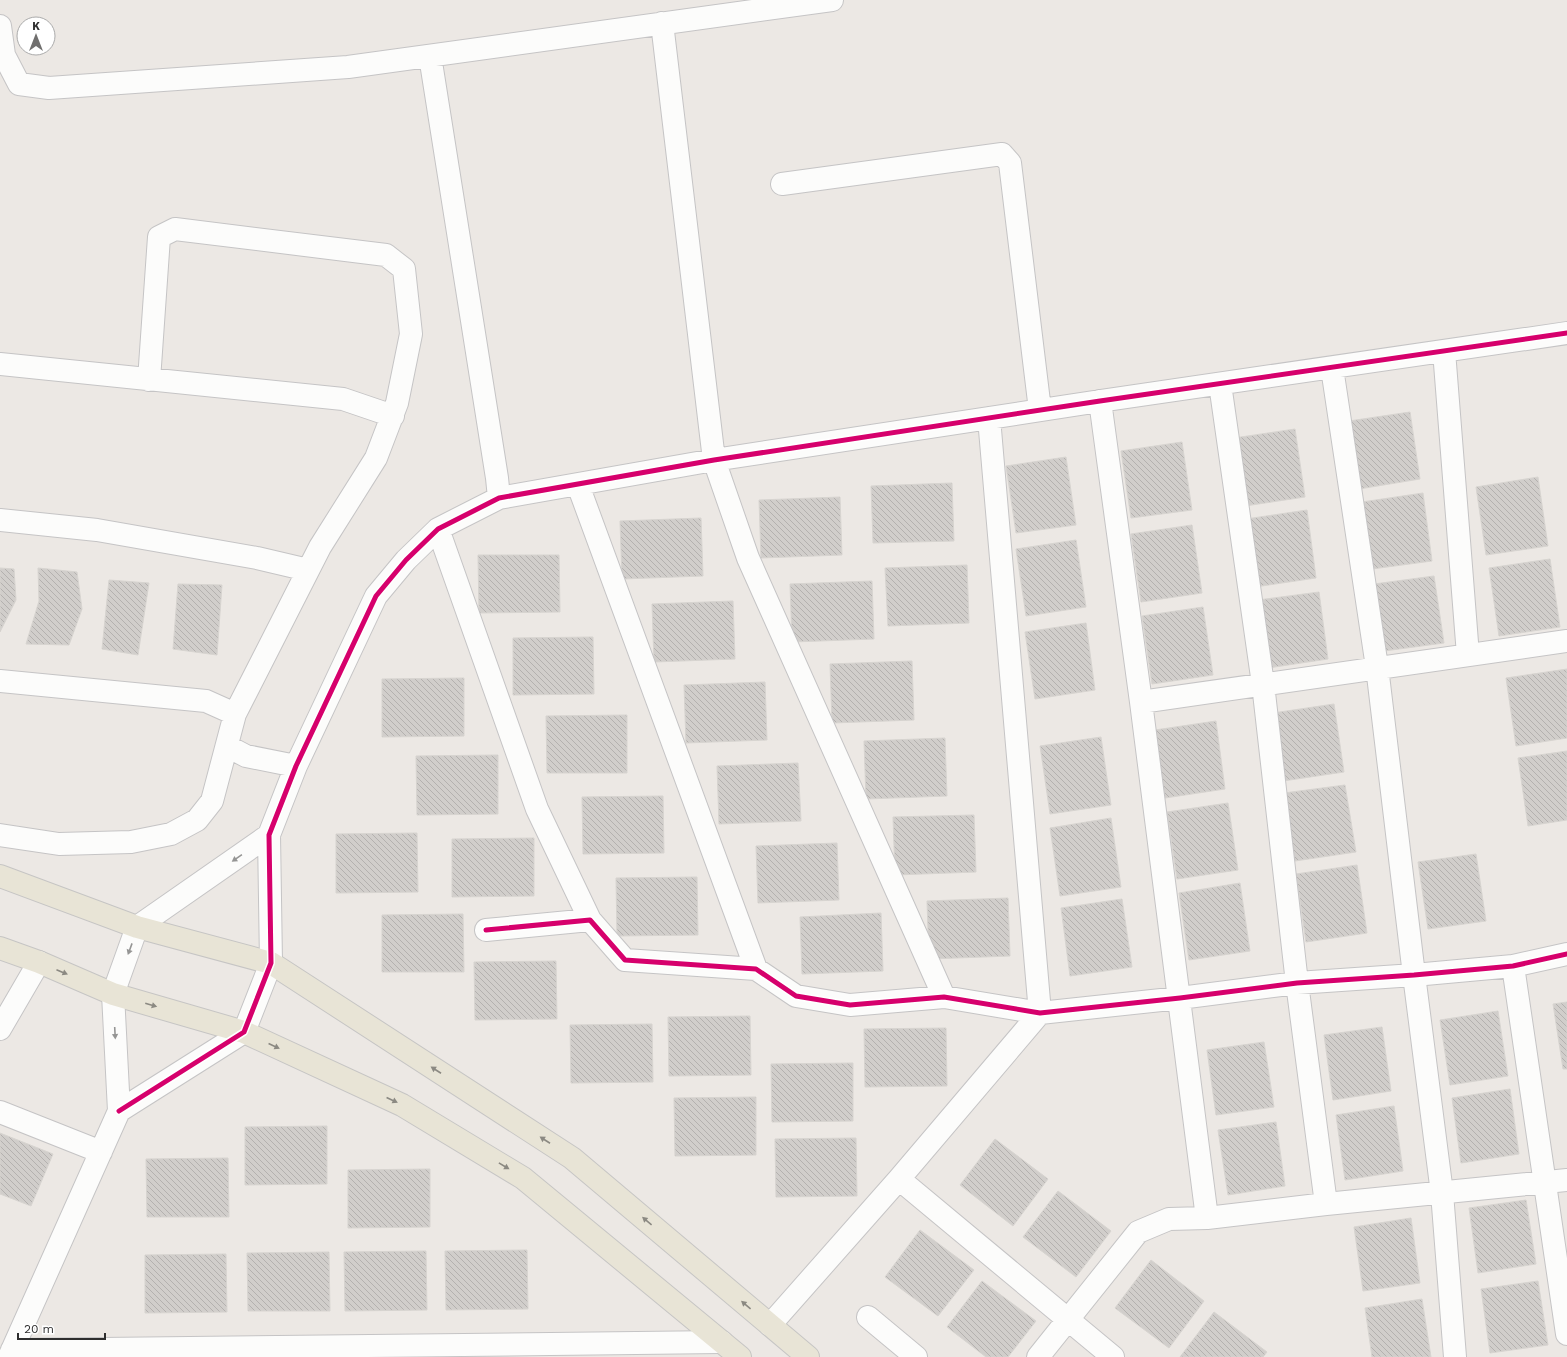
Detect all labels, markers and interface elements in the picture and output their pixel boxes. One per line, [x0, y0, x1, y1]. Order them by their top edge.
north arrow [16, 16, 56, 56]
text: K [32, 20, 40, 33]
one-way arrow [231, 854, 242, 862]
one-way arrow [126, 943, 132, 955]
one-way arrow [57, 970, 69, 976]
one-way arrow [145, 1002, 157, 1008]
one-way arrow [112, 1027, 118, 1040]
one-way arrow [268, 1043, 279, 1049]
one-way arrow [431, 1066, 441, 1074]
one-way arrow [386, 1097, 397, 1103]
one-way arrow [539, 1137, 551, 1144]
one-way arrow [498, 1163, 510, 1170]
one-way arrow [642, 1217, 652, 1226]
one-way arrow [741, 1300, 752, 1309]
scale bar [18, 1315, 105, 1341]
text: 20 m [24, 1322, 54, 1336]

